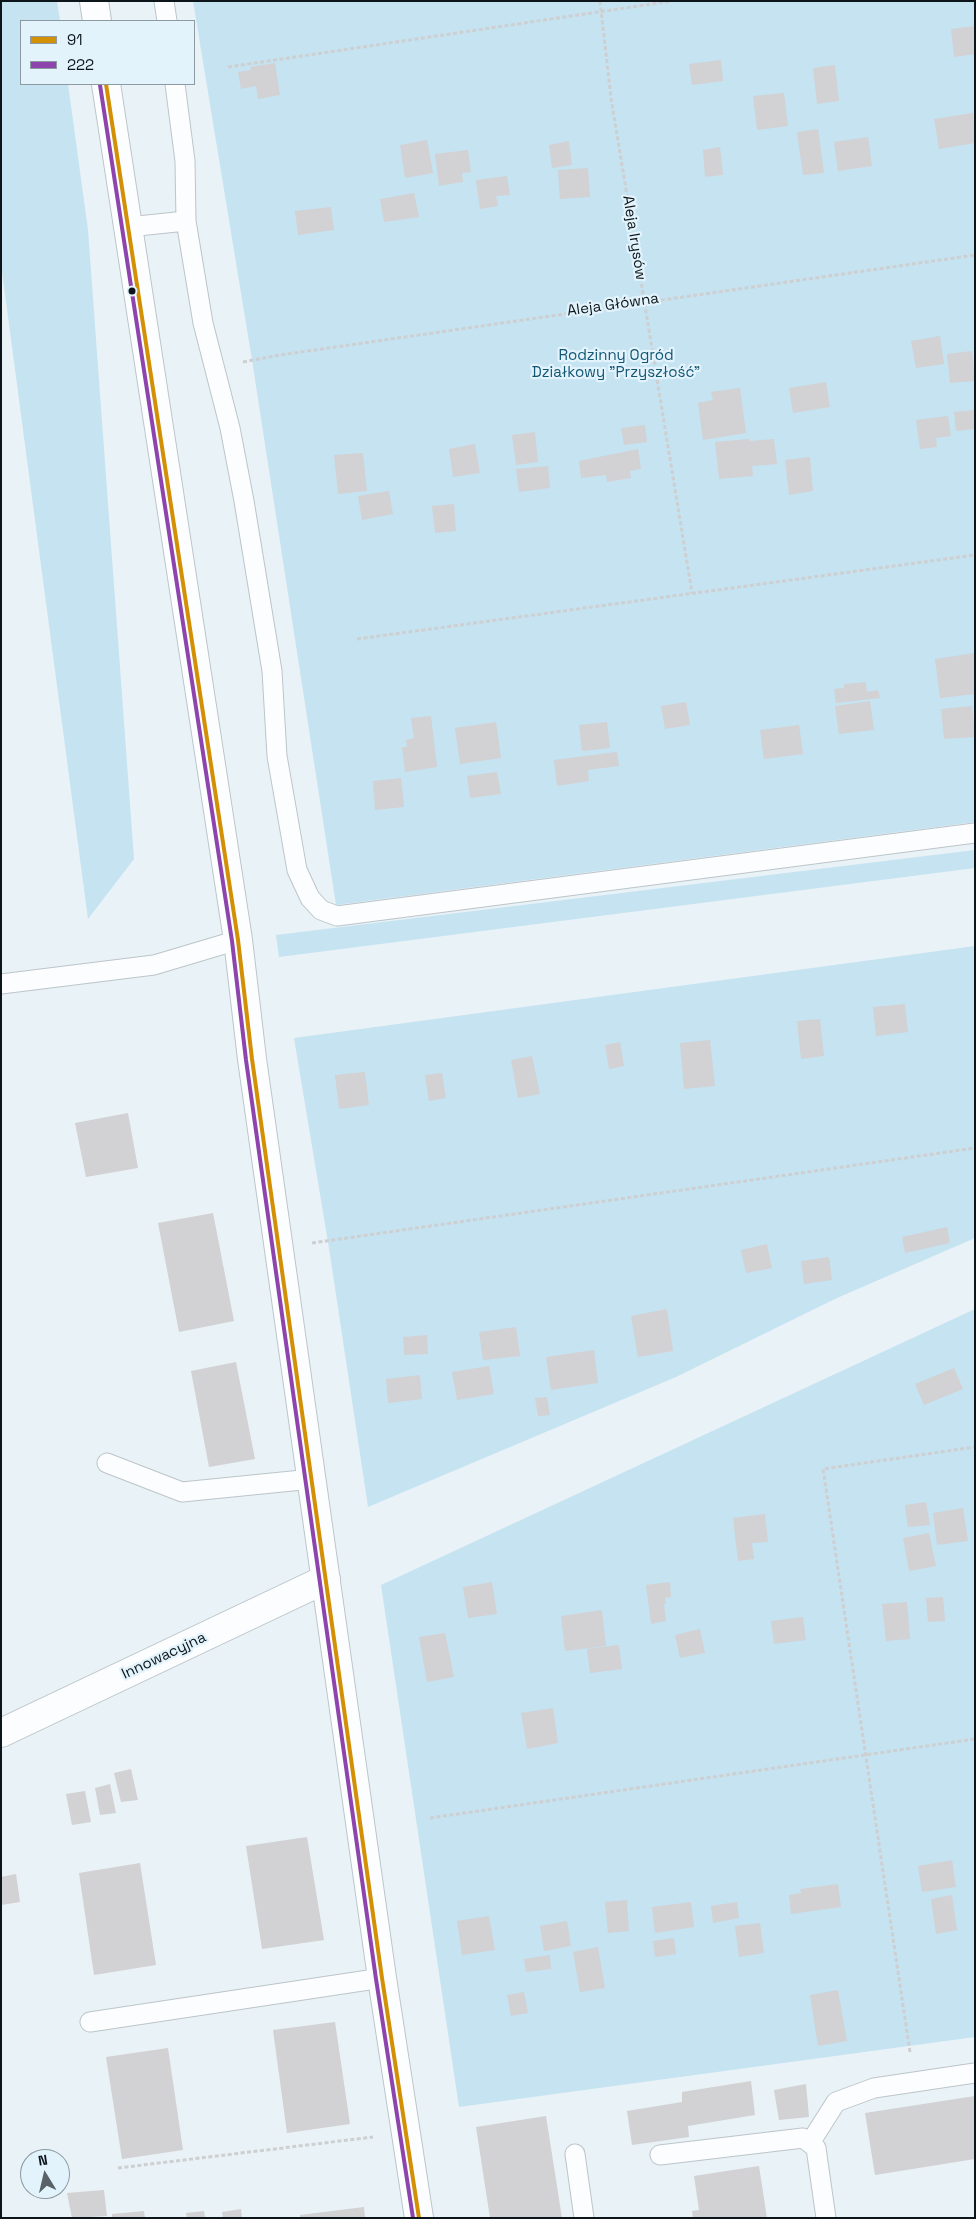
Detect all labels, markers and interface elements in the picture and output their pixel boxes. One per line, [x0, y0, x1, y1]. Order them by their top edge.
legend [20, 20, 195, 85]
text: 91 [67, 30, 82, 49]
text: 222 [67, 55, 94, 74]
street label: Aleja Irysów [618, 194, 650, 282]
unlabelled marker [127, 286, 137, 296]
street label: Aleja Główna [566, 290, 660, 320]
park label: Rodzinny Ogród Działkowy "Przyszłość" [532, 347, 700, 382]
street label: Innowacyjna [119, 1629, 209, 1683]
north arrow [20, 2149, 70, 2199]
text: N [37, 2151, 49, 2170]

